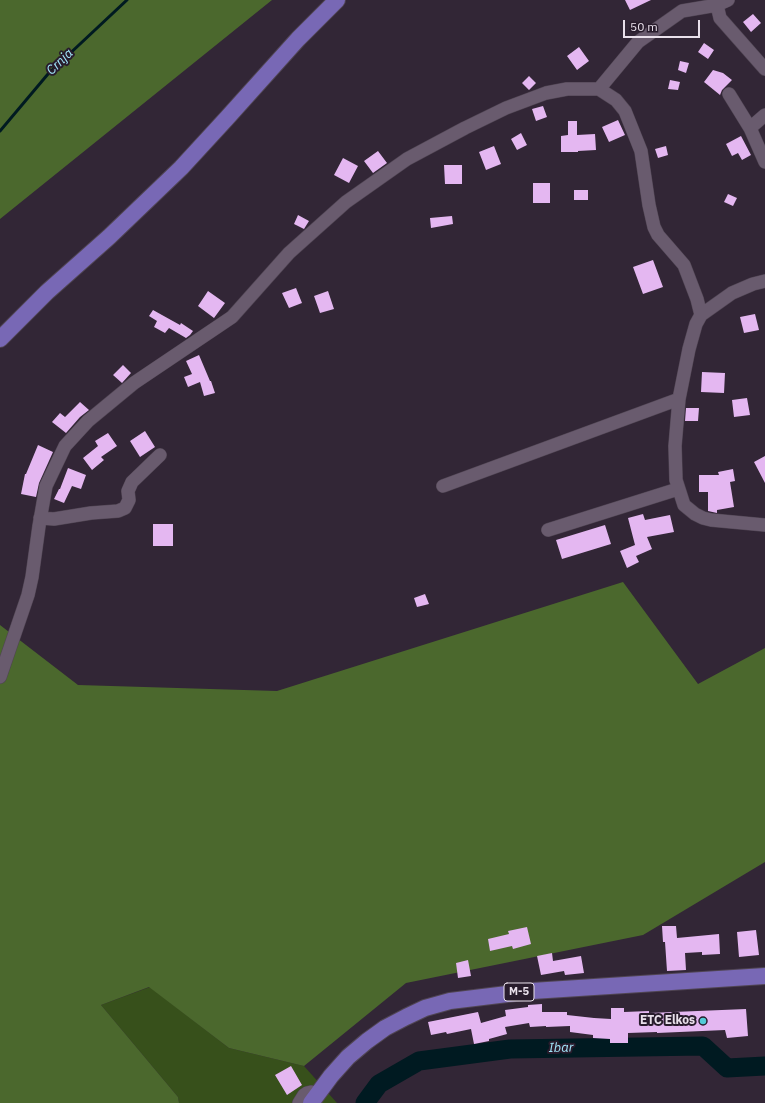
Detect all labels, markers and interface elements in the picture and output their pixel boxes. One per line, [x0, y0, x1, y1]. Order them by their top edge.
scale bar [625, 12, 702, 38]
text: 50 m [630, 19, 658, 34]
water label: Crnja [44, 46, 76, 78]
road number: M-5 [504, 983, 534, 1001]
place label: ETC Elkos [640, 1014, 695, 1028]
marker: ETC Elkos [698, 1016, 708, 1026]
water label: Ibar [548, 1040, 574, 1056]

